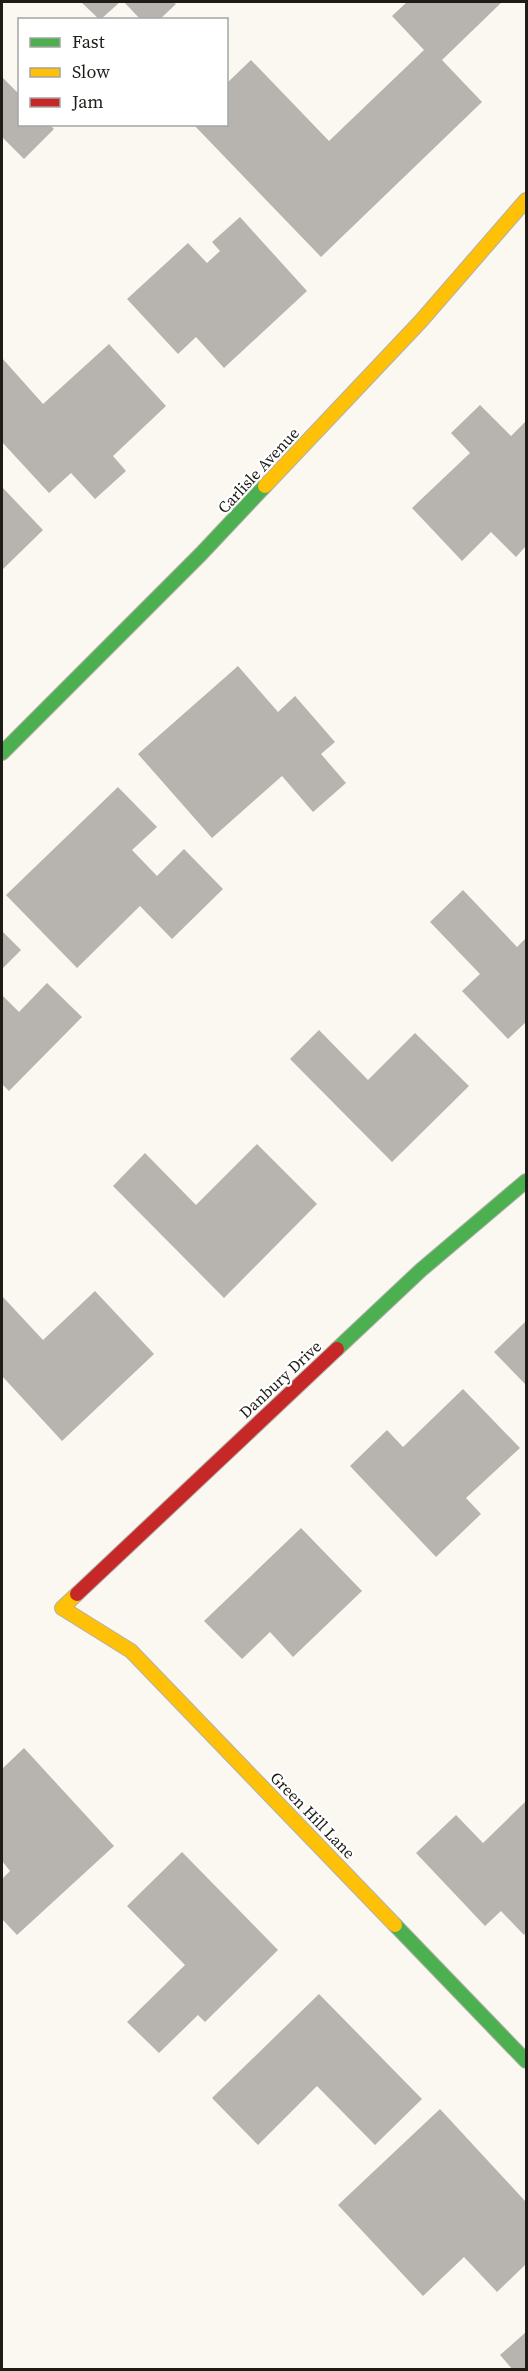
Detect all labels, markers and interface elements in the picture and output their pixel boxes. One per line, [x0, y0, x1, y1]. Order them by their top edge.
legend [18, 18, 228, 126]
text: Fast [72, 29, 105, 54]
text: Slow [72, 59, 110, 84]
text: Jam [71, 89, 104, 114]
street label: Carlisle Avenue [212, 422, 304, 518]
street label: Danbury Drive [234, 1335, 326, 1423]
street label: Green Hill Lane [266, 1767, 360, 1863]

